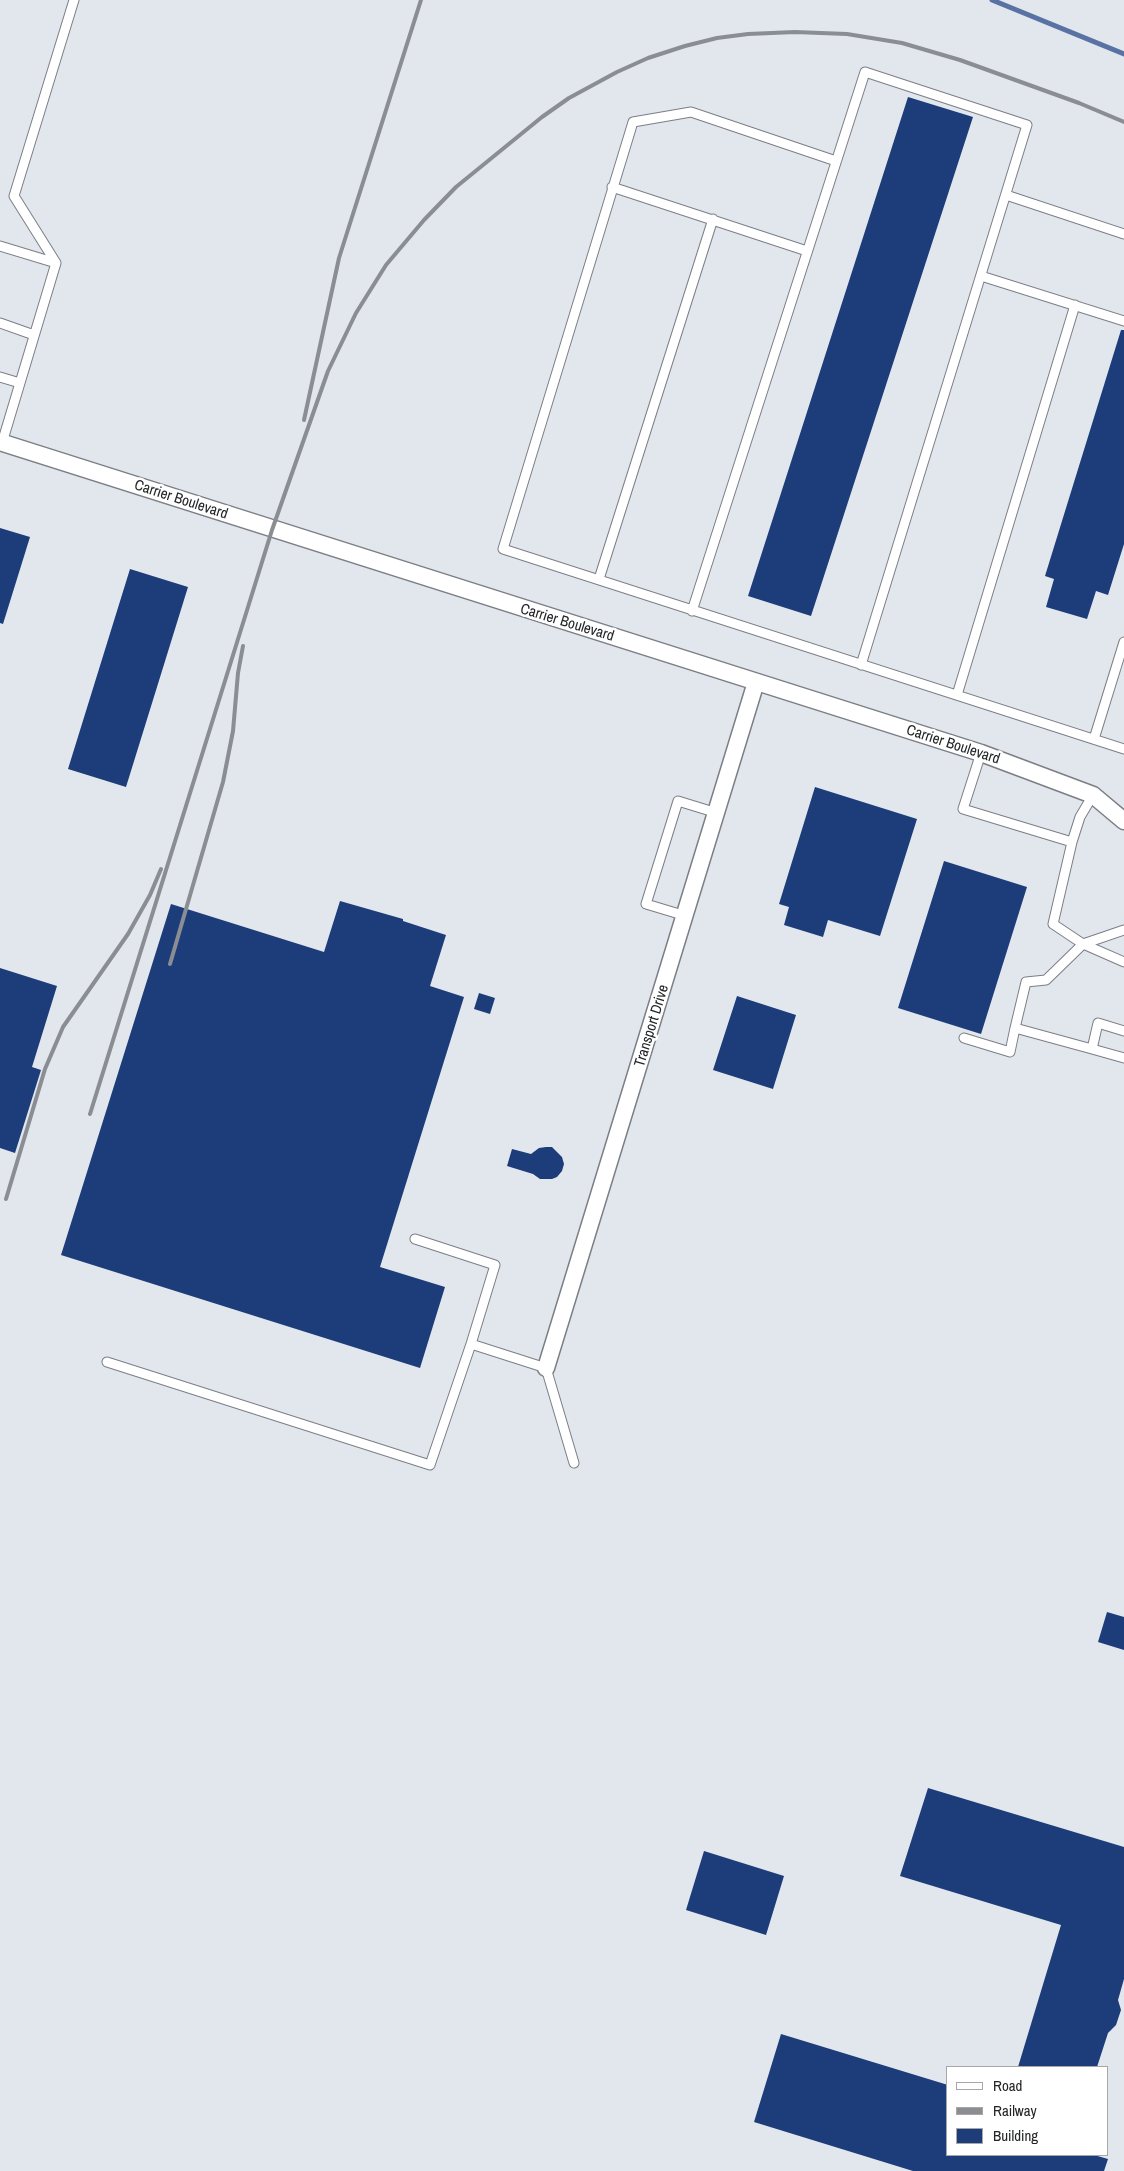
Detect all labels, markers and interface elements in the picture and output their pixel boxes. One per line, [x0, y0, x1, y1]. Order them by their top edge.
street label: Carrier Boulevard [132, 476, 230, 524]
street label: Carrier Boulevard [518, 600, 616, 646]
street label: Carrier Boulevard [904, 721, 1002, 769]
street label: Transport Drive [631, 983, 673, 1069]
legend [946, 2066, 1109, 2156]
text: Road [993, 2075, 1022, 2096]
text: Railway [993, 2100, 1037, 2121]
text: Building [993, 2125, 1038, 2146]

